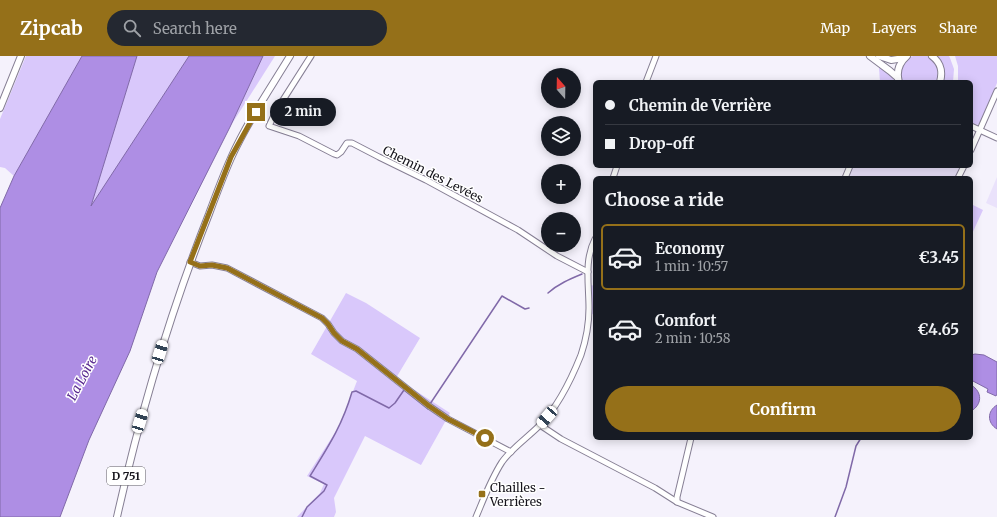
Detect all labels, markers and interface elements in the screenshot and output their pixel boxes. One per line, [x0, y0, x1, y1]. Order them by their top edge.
search box [107, 10, 387, 46]
text: Zipcab [20, 16, 83, 40]
icon: search [121, 17, 143, 39]
text: Search here [153, 19, 237, 38]
text: Map [820, 19, 850, 37]
text: Layers [872, 19, 917, 37]
text: Share [939, 19, 977, 37]
north arrow [541, 68, 581, 108]
map controls [541, 68, 581, 252]
text: Chemin de Verrière [629, 96, 771, 115]
callout: 2 min [270, 98, 336, 126]
route end [247, 103, 265, 121]
text: 2 min [284, 103, 322, 120]
button: layers [541, 116, 581, 156]
text: Drop-off [629, 134, 694, 153]
street label: Chemin des Levées [380, 142, 486, 206]
button: + [541, 164, 581, 204]
text: Choose a ride [605, 188, 724, 211]
button: − [541, 212, 581, 252]
icon: car [607, 239, 643, 275]
text: Economy [655, 239, 724, 258]
text: €3.45 [918, 248, 959, 267]
text: 1 min · 10:57 [655, 258, 728, 275]
icon: car [607, 311, 643, 347]
text: Comfort [655, 311, 716, 330]
text: €4.65 [917, 320, 959, 339]
text: 2 min · 10:58 [655, 330, 731, 347]
car [151, 339, 169, 365]
water label: La Loire [63, 352, 101, 403]
button: Confirm [605, 386, 961, 432]
car [535, 404, 559, 430]
car [131, 408, 149, 434]
route start [476, 429, 494, 447]
road number: D 751 [107, 467, 145, 485]
place label: Chailles - Verrières [489, 480, 546, 509]
marker: Chailles - Verrières [477, 489, 487, 499]

